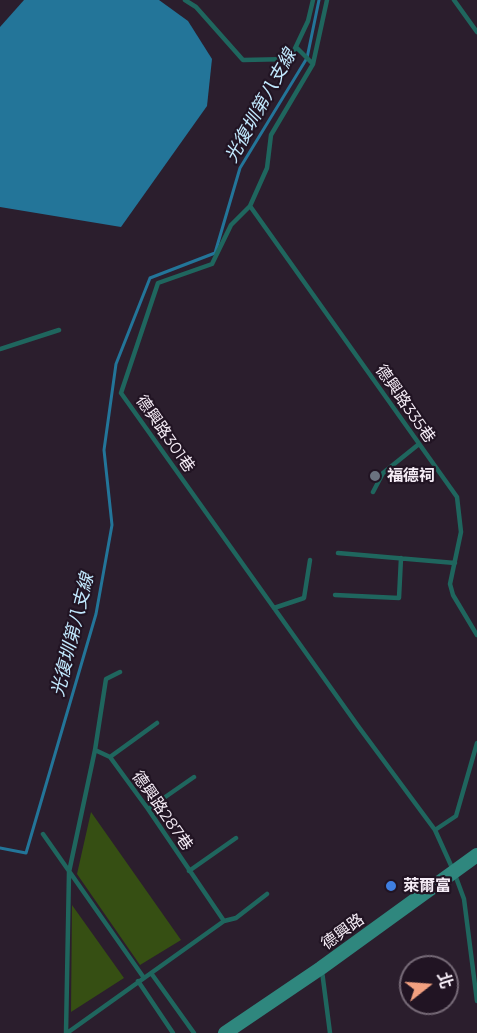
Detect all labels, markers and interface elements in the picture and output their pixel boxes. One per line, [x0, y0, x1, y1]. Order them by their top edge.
water label: 光復圳第八支線 [221, 46, 301, 166]
street label: 德興路335巷 [371, 361, 439, 447]
street label: 德興路301巷 [131, 392, 199, 476]
place label: 福德祠 [387, 466, 435, 486]
marker: 福德祠 [368, 469, 382, 483]
water label: 光復圳第八支線 [47, 571, 99, 699]
street label: 德興路287巷 [128, 768, 196, 854]
place label: 萊爾富 [403, 876, 451, 896]
marker: 萊爾富 [384, 879, 398, 893]
street label: 德興路 [318, 910, 368, 954]
north arrow [399, 955, 459, 1015]
text: 北 [433, 970, 456, 991]

